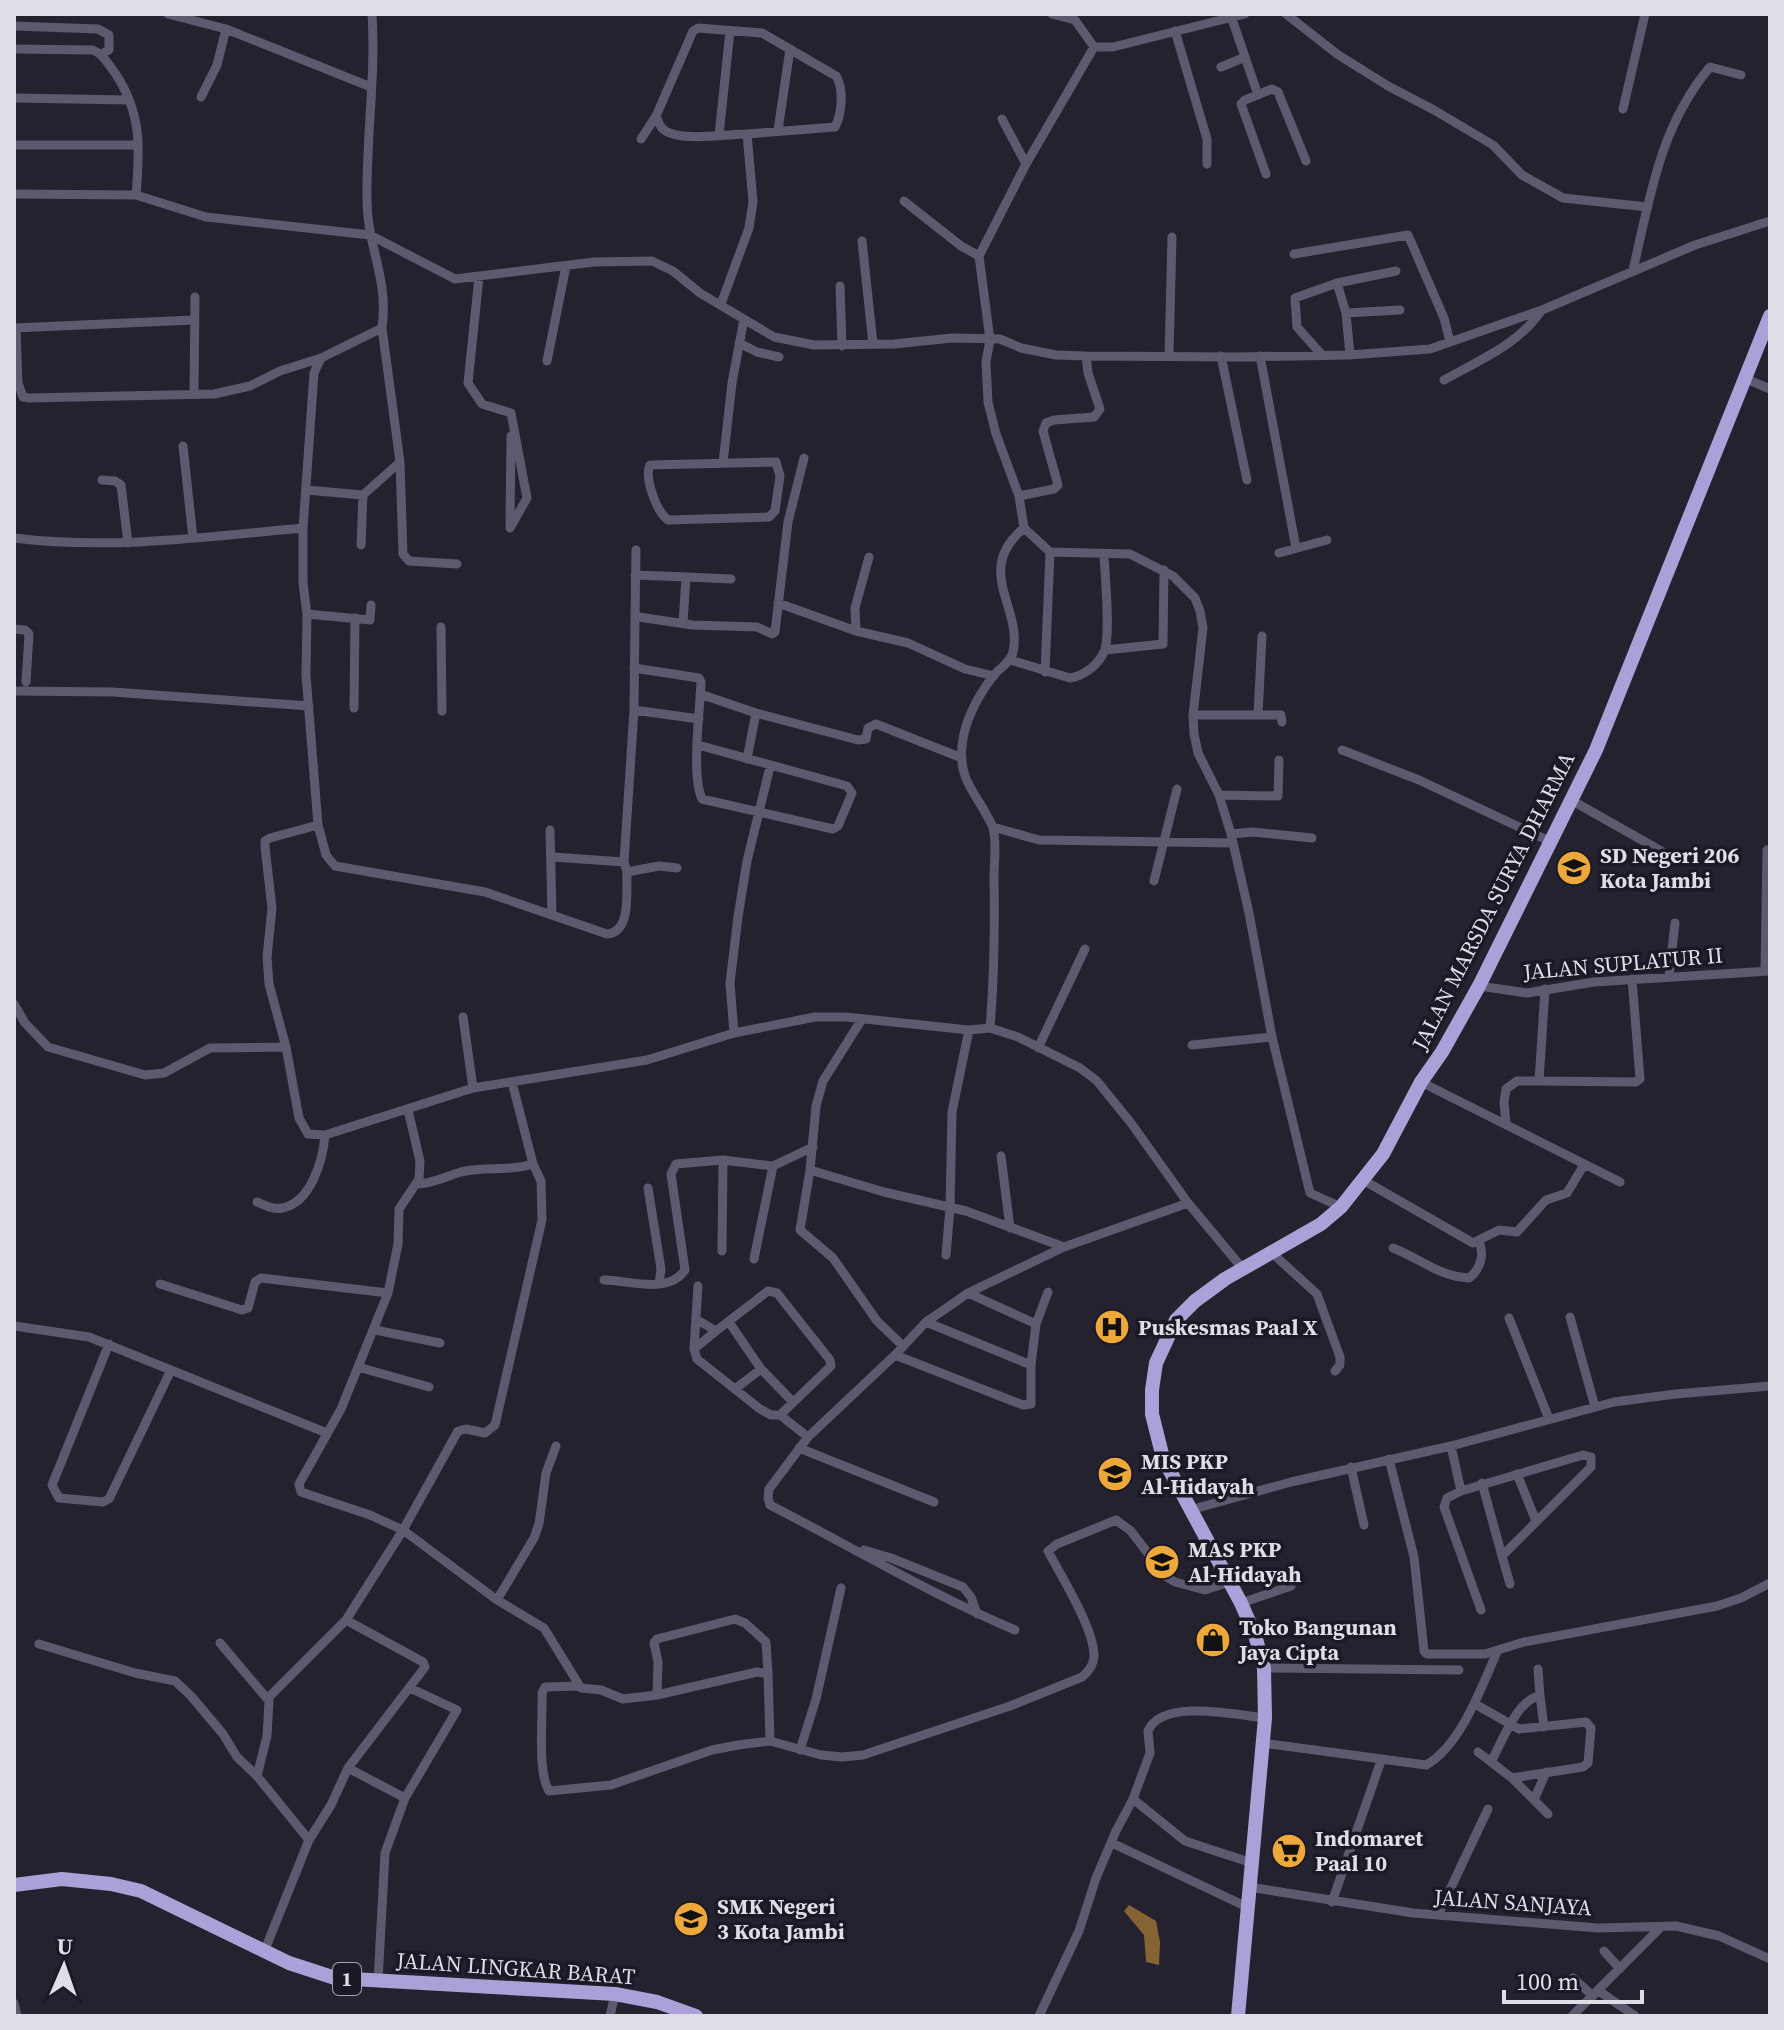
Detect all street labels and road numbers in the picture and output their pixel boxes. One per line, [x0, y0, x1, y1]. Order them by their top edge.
street label: JALAN MARSDA SURYA DHARMA [1404, 747, 1582, 1056]
street label: JALAN SUPLATUR II [1521, 939, 1724, 987]
street label: JALAN SANJAYA [1432, 1881, 1593, 1923]
street label: JALAN LINGKAR BARAT [395, 1945, 636, 1991]
road number: 1 [333, 1963, 361, 1995]

